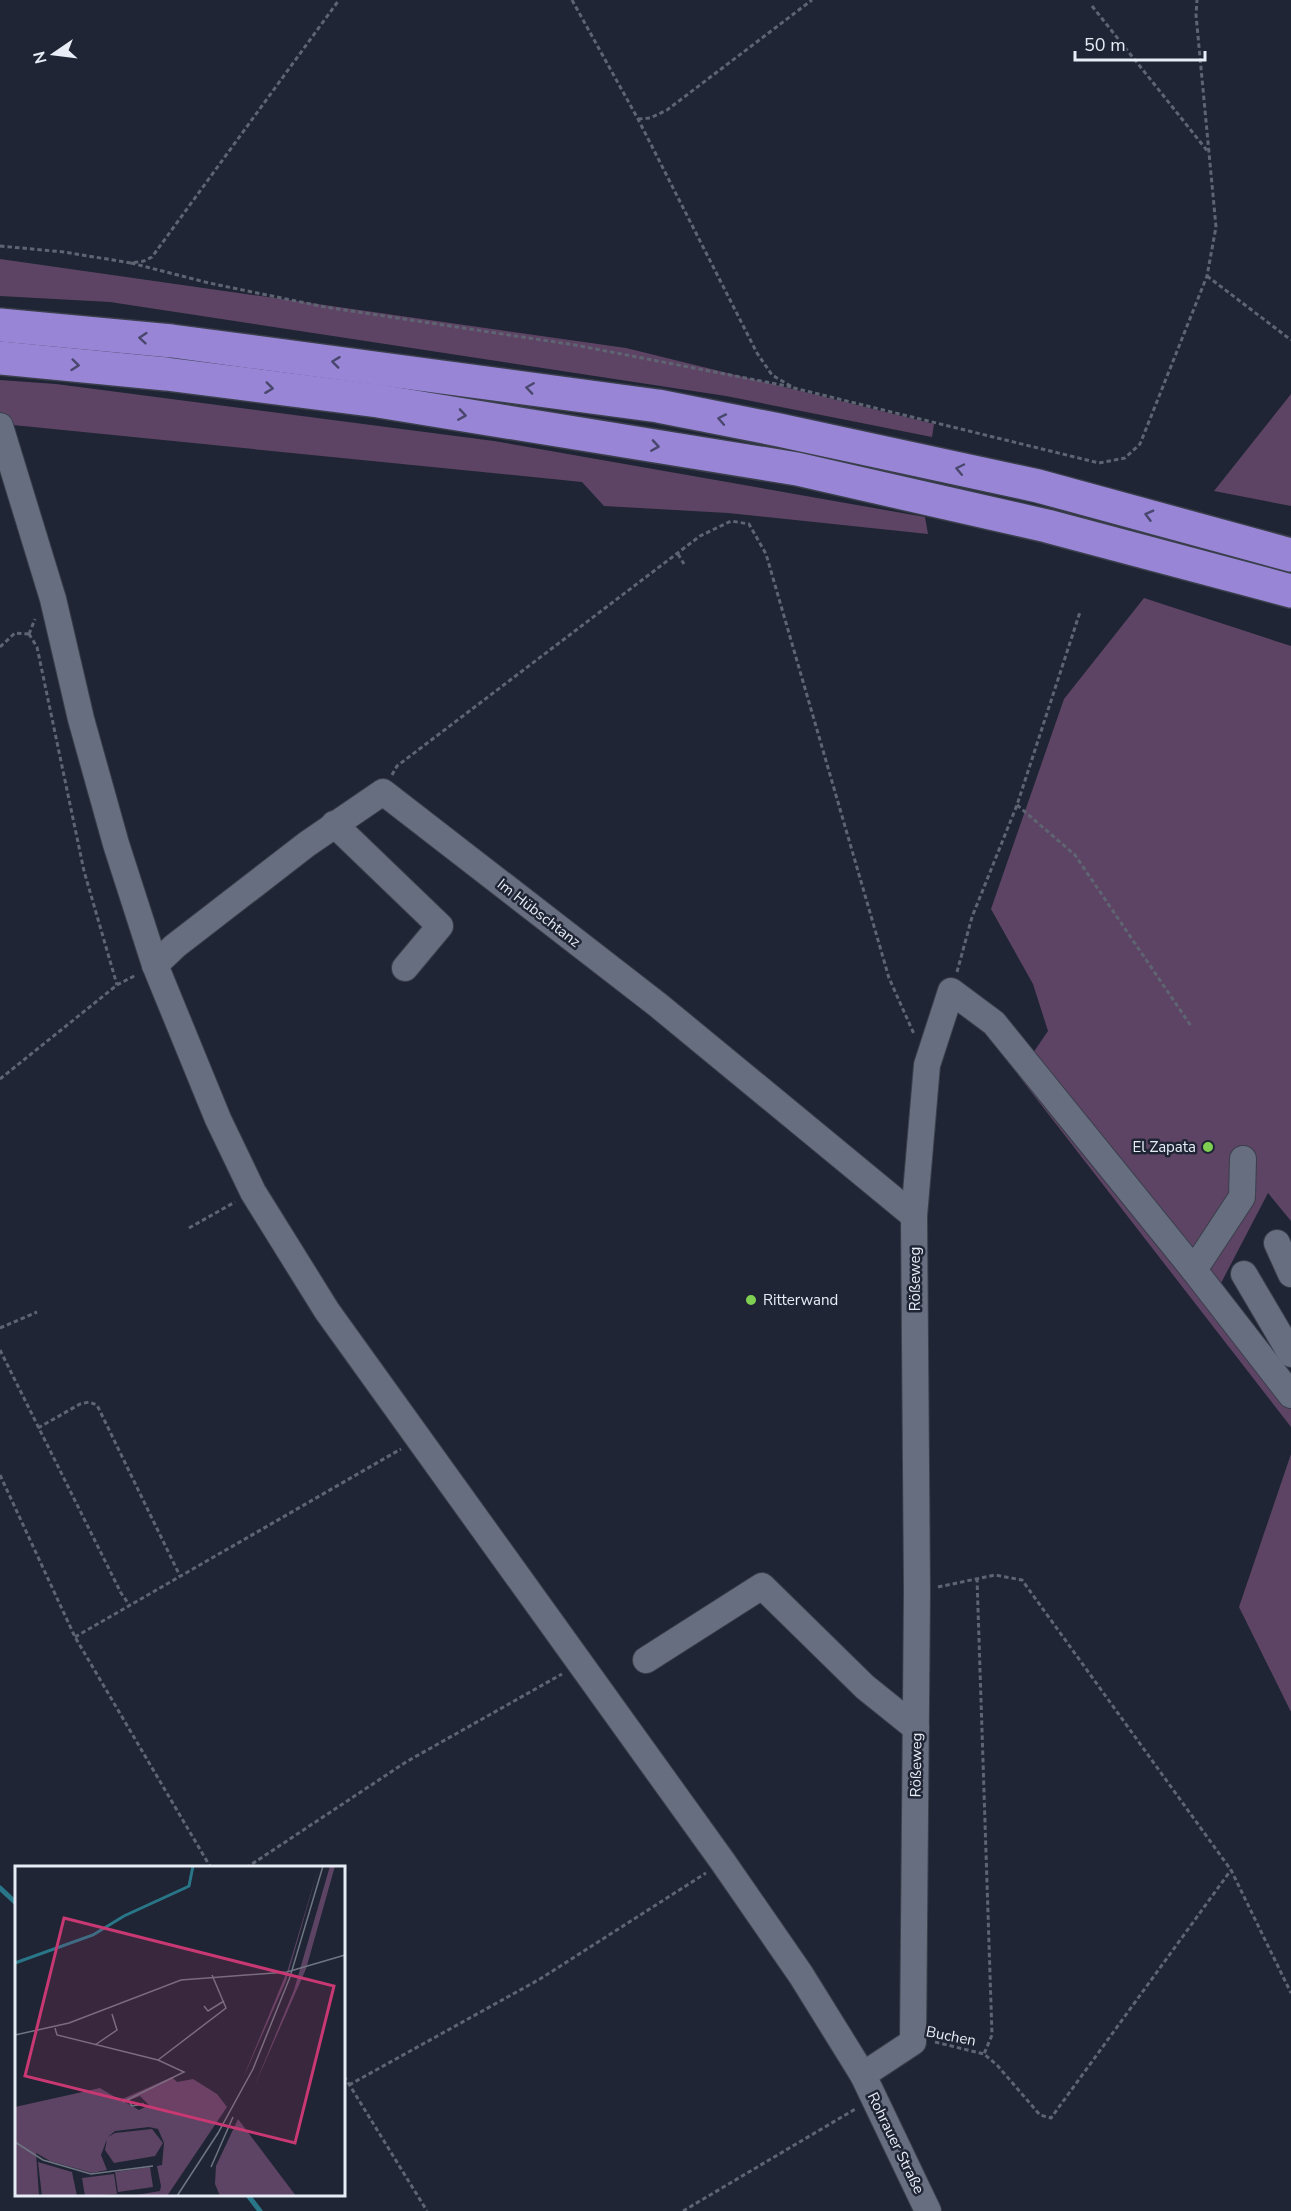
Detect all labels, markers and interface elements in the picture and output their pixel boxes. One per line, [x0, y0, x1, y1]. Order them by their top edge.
north arrow [24, 24, 84, 84]
scale bar [1075, 24, 1206, 62]
text: 50 m [1084, 33, 1126, 57]
text: N [28, 49, 53, 66]
one-way arrow [138, 332, 147, 345]
one-way arrow [332, 356, 341, 368]
one-way arrow [71, 358, 80, 371]
one-way arrow [264, 381, 274, 393]
one-way arrow [525, 382, 534, 394]
one-way arrow [457, 408, 467, 421]
one-way arrow [717, 413, 727, 426]
one-way arrow [649, 439, 659, 452]
one-way arrow [955, 463, 965, 476]
one-way arrow [1144, 510, 1154, 523]
street label: Im Hübschtanz [493, 874, 585, 952]
place label: El Zapata [1132, 1137, 1196, 1157]
marker: El Zapata [1201, 1140, 1215, 1154]
street label: Rößeweg [905, 1247, 925, 1311]
place label: Ritterwand [763, 1290, 838, 1310]
marker: Ritterwand [744, 1293, 758, 1307]
street label: Rößeweg [905, 1733, 927, 1797]
inset map [15, 1866, 345, 2196]
street label: Buchen [924, 2021, 978, 2051]
street label: Rohrauer Straße [863, 2089, 929, 2197]

